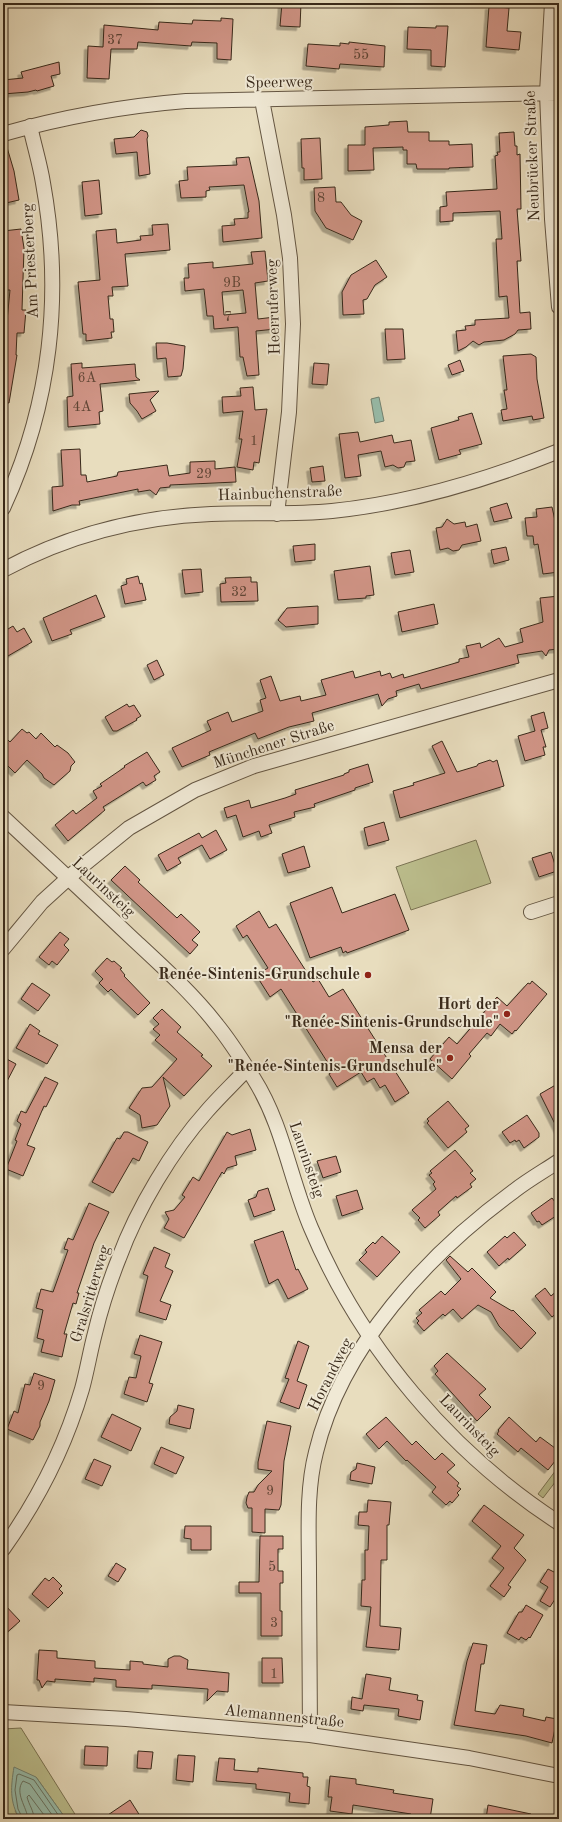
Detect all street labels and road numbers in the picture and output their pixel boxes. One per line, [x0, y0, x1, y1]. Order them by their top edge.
street label: Speerweg [245, 74, 313, 92]
street label: Neubrücker Straße [523, 90, 543, 222]
street label: Am Priesterberg [20, 202, 42, 319]
street label: Heerruferweg [264, 258, 284, 355]
street label: Hainbuchenstraße [217, 484, 343, 504]
street label: Münchener Straße [211, 718, 337, 772]
street label: Laurinsteig [68, 855, 138, 921]
street label: Laurinsteig [285, 1120, 327, 1201]
street label: Gralsritterweg [69, 1243, 114, 1345]
street label: Horandweg [306, 1336, 356, 1414]
street label: Laurinsteig [436, 1392, 503, 1460]
street label: Alemannenstraße [223, 1703, 345, 1731]

